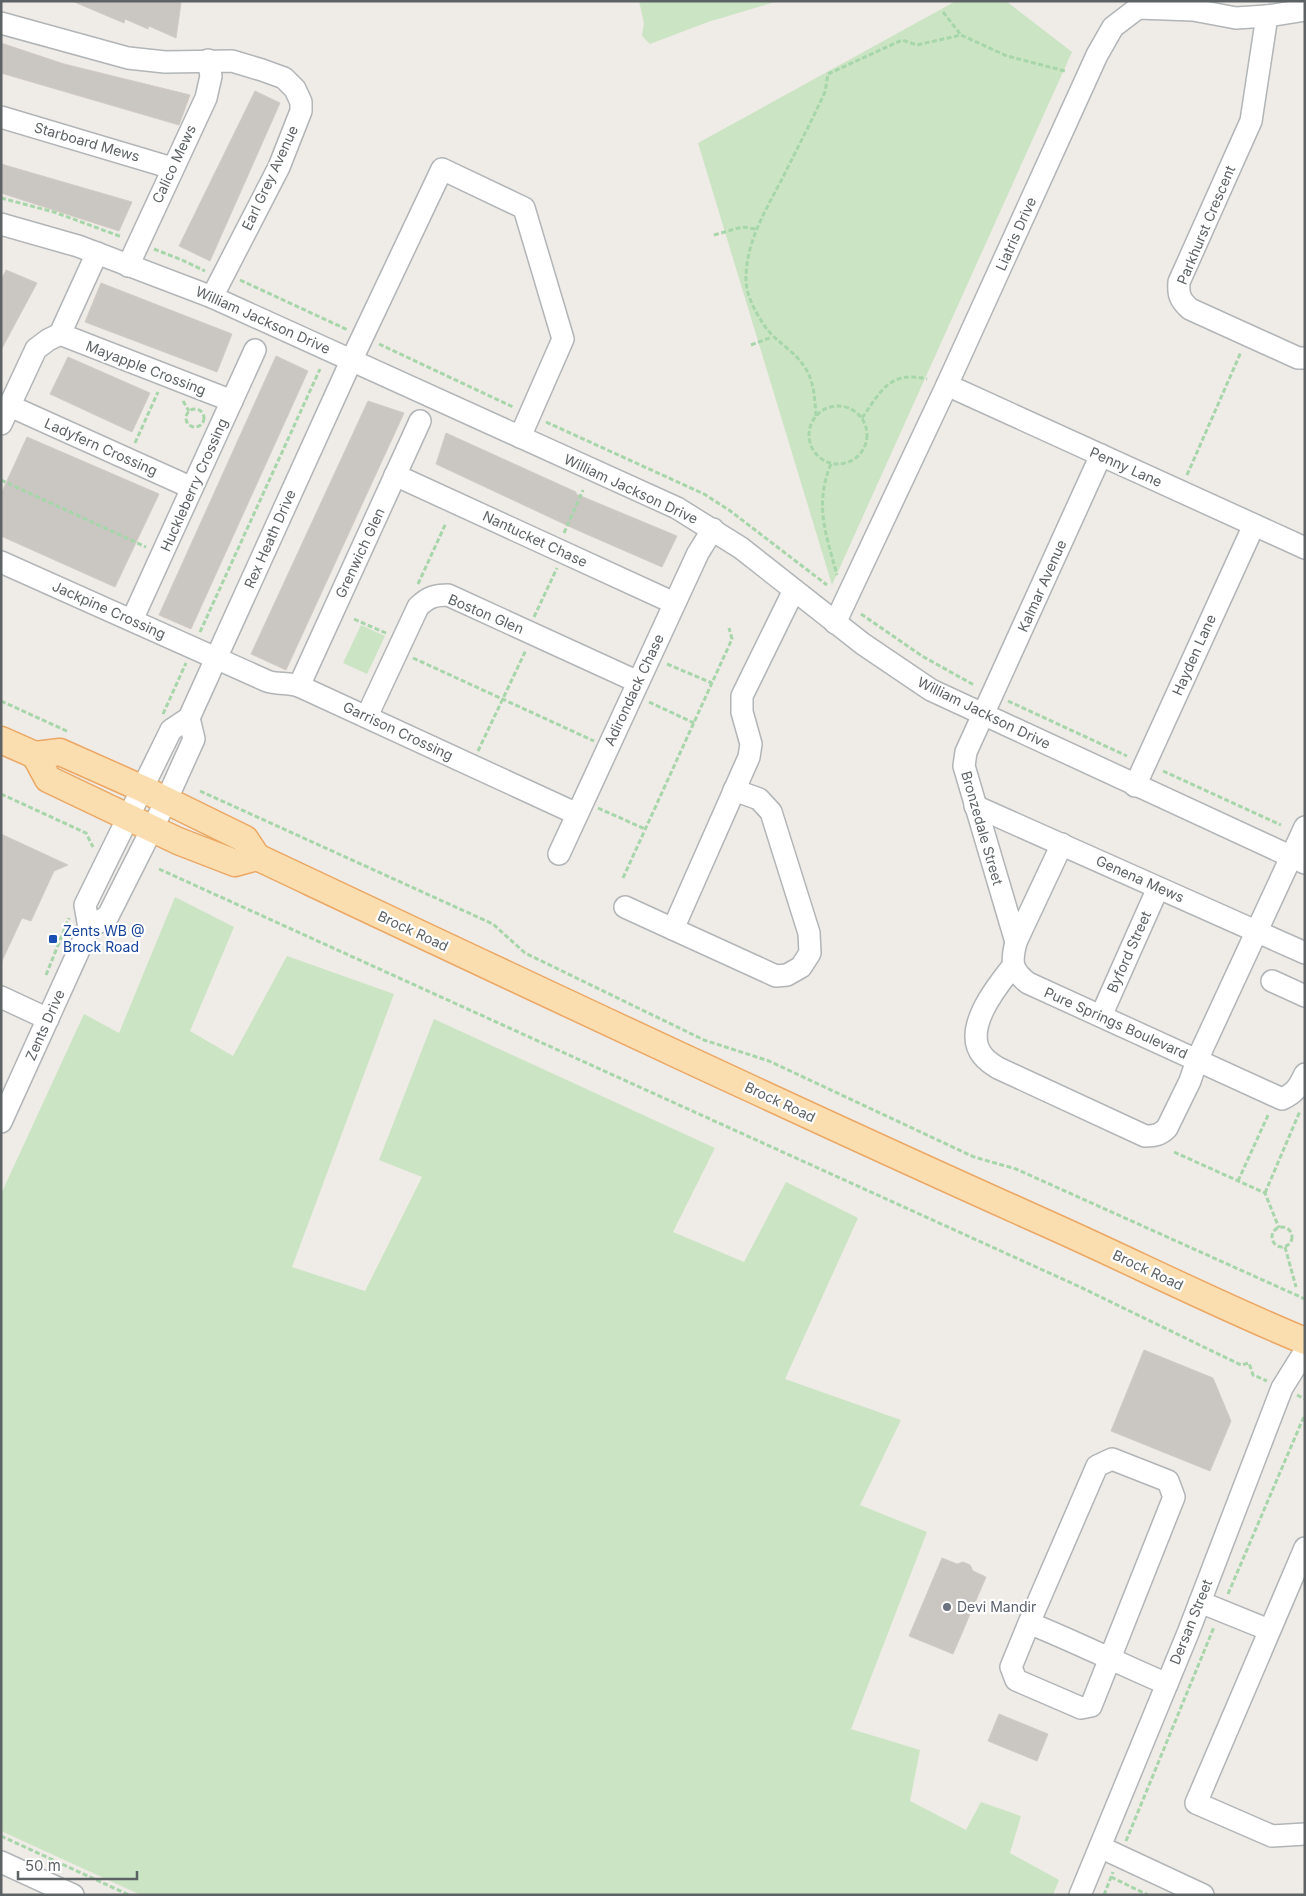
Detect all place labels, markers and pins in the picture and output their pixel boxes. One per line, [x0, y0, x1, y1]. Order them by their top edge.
place label: Zents WB @ Brock Road [63, 922, 144, 955]
marker: Zents WB @ Brock Road [47, 933, 59, 945]
place label: Devi Mandir [957, 1598, 1036, 1615]
marker: Devi Mandir [941, 1601, 953, 1613]

